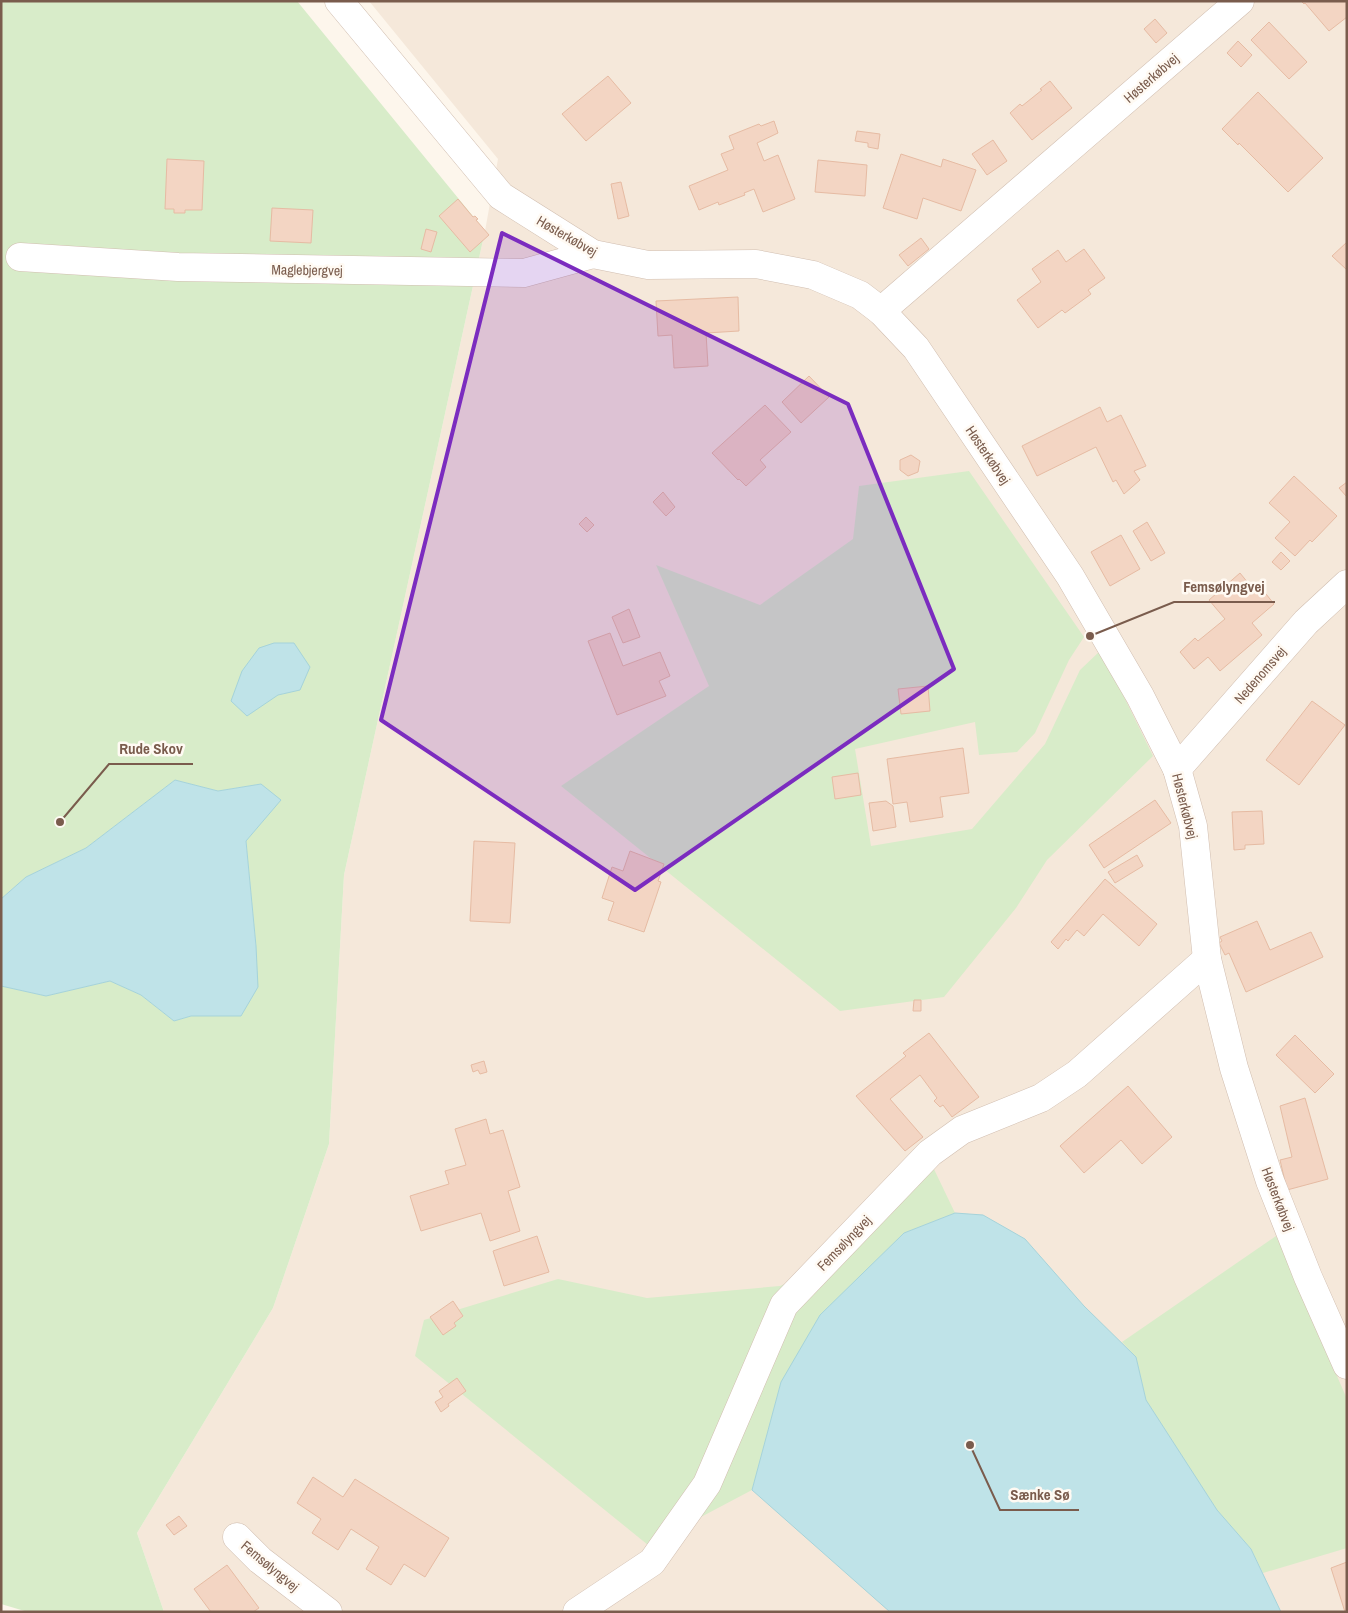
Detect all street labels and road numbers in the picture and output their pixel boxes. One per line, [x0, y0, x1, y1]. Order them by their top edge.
street label: Høsterkøbvej [1120, 49, 1182, 107]
street label: Høsterkøbvej [533, 211, 601, 261]
street label: Maglebjergvej [271, 260, 343, 280]
street label: Høsterkøbvej [962, 422, 1014, 488]
street label: Nedenomsvej [1230, 643, 1290, 707]
street label: Høsterkøbvej [1168, 771, 1202, 841]
street label: Høsterkøbvej [1258, 1164, 1298, 1234]
street label: Femsølyngvej [813, 1211, 875, 1275]
street label: Femsølyngvej [237, 1537, 303, 1595]

